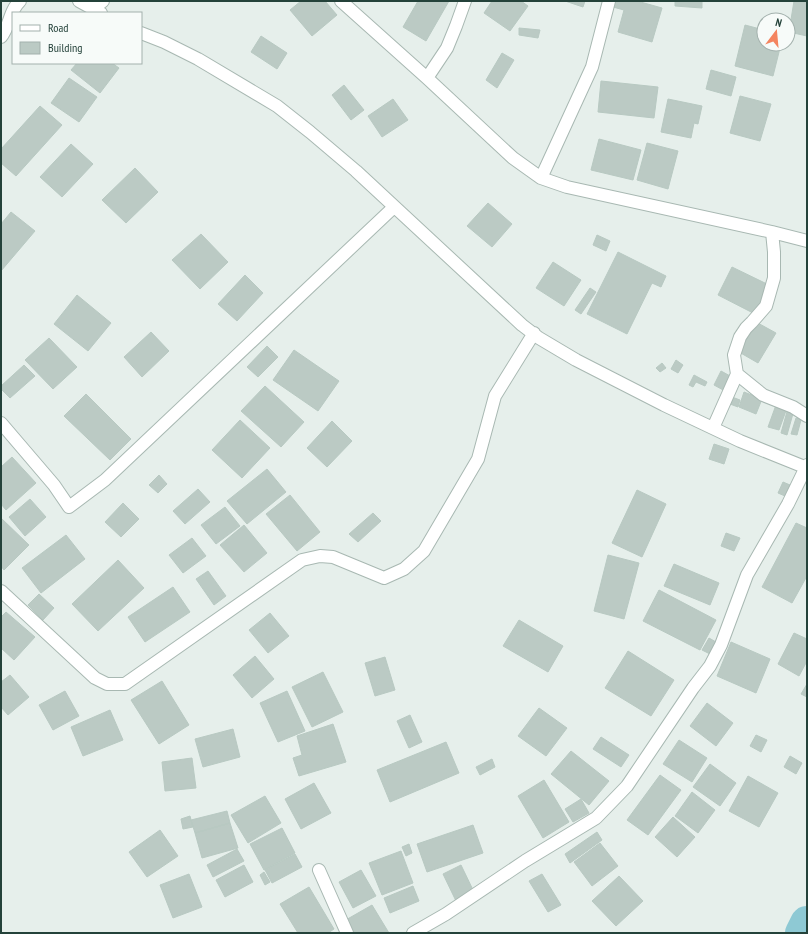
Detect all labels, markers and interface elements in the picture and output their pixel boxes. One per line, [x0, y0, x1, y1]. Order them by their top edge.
legend [12, 12, 142, 64]
north arrow [756, 12, 796, 52]
text: N [774, 15, 784, 30]
text: Road [48, 20, 68, 35]
text: Building [48, 40, 83, 55]

